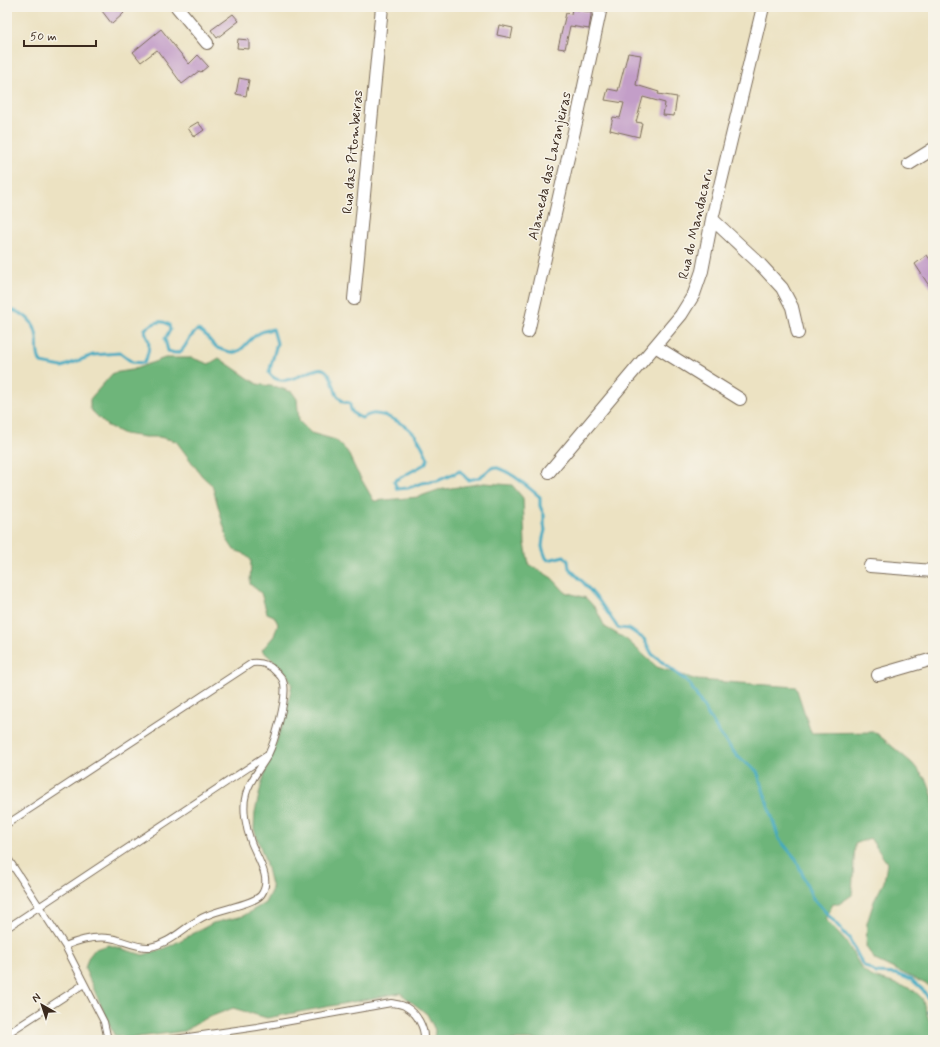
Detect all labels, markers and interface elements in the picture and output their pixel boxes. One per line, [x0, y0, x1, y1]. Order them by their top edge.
scale bar [24, 22, 96, 48]
text: 50 m [30, 29, 57, 45]
street label: Rua das Pitombeiras [339, 89, 367, 215]
street label: Alameda das Laranjeiras [524, 90, 576, 242]
street label: Rua do Mandacaru [675, 167, 717, 281]
north arrow [22, 985, 62, 1025]
text: N [29, 990, 44, 1006]

